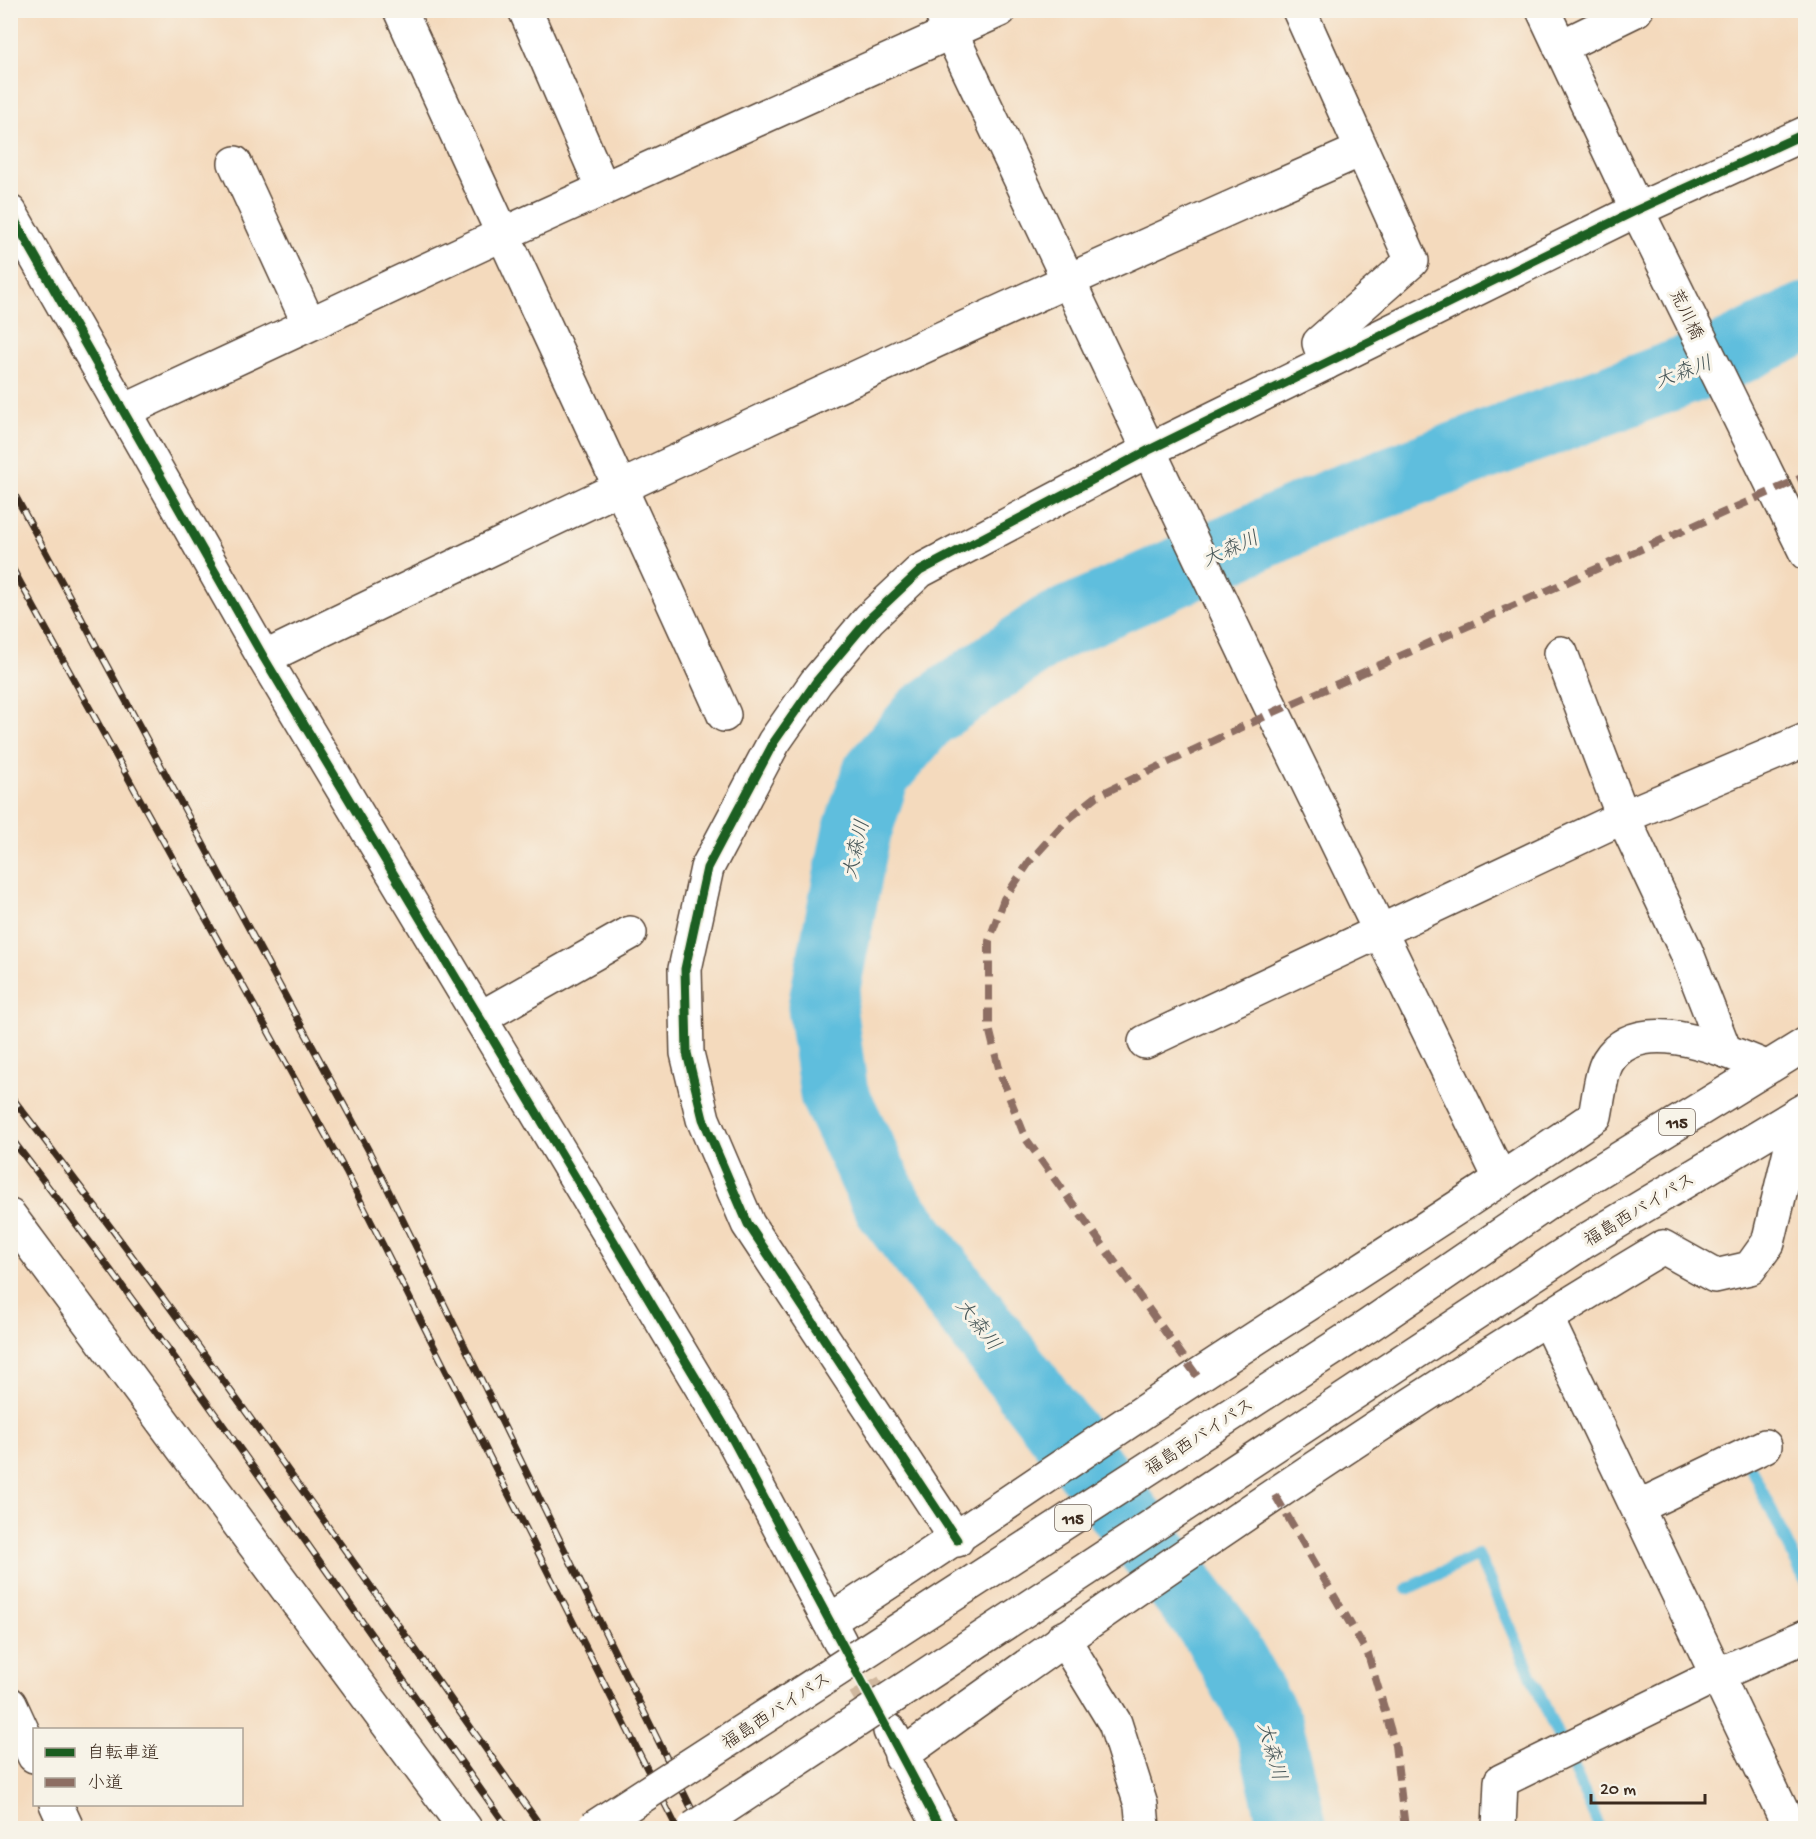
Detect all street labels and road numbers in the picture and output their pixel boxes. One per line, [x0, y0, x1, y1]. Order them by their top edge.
street label: 荒川橋 [1663, 286, 1707, 344]
road number: 115 [1659, 1109, 1695, 1135]
street label: 福島西バイパス [1581, 1169, 1700, 1252]
street label: 福島西バイパス [1141, 1394, 1259, 1481]
road number: 115 [1055, 1505, 1091, 1531]
street label: 福島西バイパス [718, 1668, 836, 1755]

